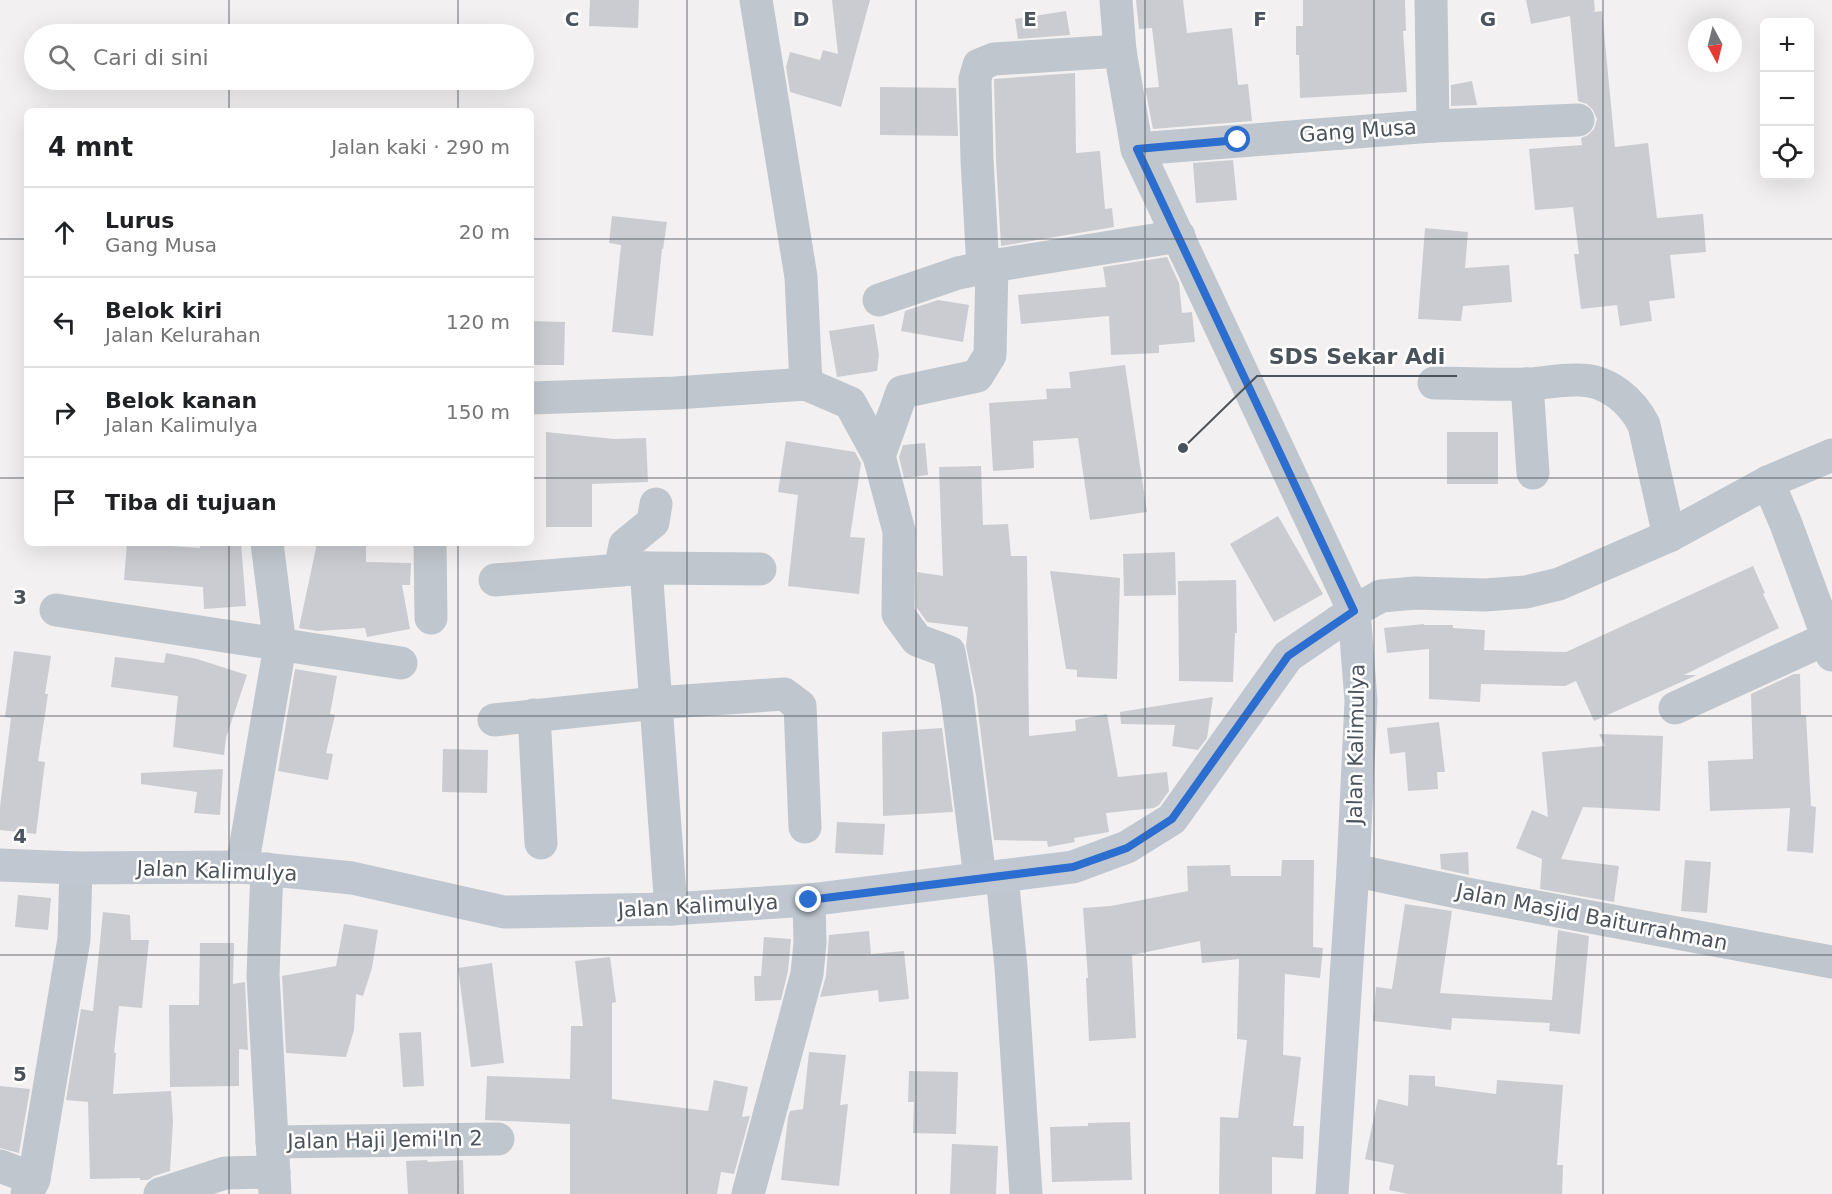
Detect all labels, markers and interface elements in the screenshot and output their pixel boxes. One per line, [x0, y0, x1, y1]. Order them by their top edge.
text: C [565, 7, 579, 31]
text: D [793, 7, 809, 31]
text: E [1023, 7, 1037, 31]
text: F [1253, 7, 1267, 31]
text: G [1480, 7, 1496, 31]
north arrow [1688, 18, 1742, 72]
map controls [1760, 18, 1814, 180]
button: + [1760, 18, 1814, 72]
search box [24, 24, 534, 90]
icon: search [45, 41, 78, 74]
text: Cari di sini [93, 45, 209, 70]
button: − [1760, 72, 1814, 126]
street label: Gang Musa [1298, 115, 1418, 147]
route start [1224, 126, 1250, 152]
button: locate [1760, 126, 1814, 180]
text: 4 mnt [48, 132, 133, 162]
text: Jalan kaki · 290 m [331, 135, 510, 159]
text: Lurus [105, 208, 174, 233]
icon: ahead [48, 216, 81, 249]
text: 20 m [459, 220, 510, 244]
text: Gang Musa [105, 233, 217, 257]
text: Belok kiri [105, 298, 222, 323]
icon: left [48, 306, 81, 339]
text: 120 m [446, 310, 510, 334]
text: Jalan Kelurahan [105, 323, 261, 347]
callout: SDS Sekar Adi [1257, 336, 1457, 376]
text: SDS Sekar Adi [1269, 344, 1445, 369]
text: Belok kanan [105, 388, 257, 413]
icon: right [48, 396, 81, 429]
text: 150 m [446, 400, 510, 424]
text: Jalan Kalimulya [105, 413, 258, 437]
icon: arrive [48, 486, 81, 519]
text: Tiba di tujuan [105, 490, 277, 515]
text: 3 [13, 585, 27, 609]
street label: Jalan Kalimulya [1343, 664, 1369, 826]
text: 4 [13, 824, 27, 848]
street label: Jalan Kalimulya [134, 856, 298, 886]
street label: Jalan Masjid Baiturrahman [1452, 879, 1730, 955]
route end [795, 886, 821, 912]
street label: Jalan Kalimulya [615, 890, 779, 922]
text: 5 [13, 1062, 27, 1086]
street label: Jalan Haji Jemi'In 2 [285, 1126, 483, 1154]

